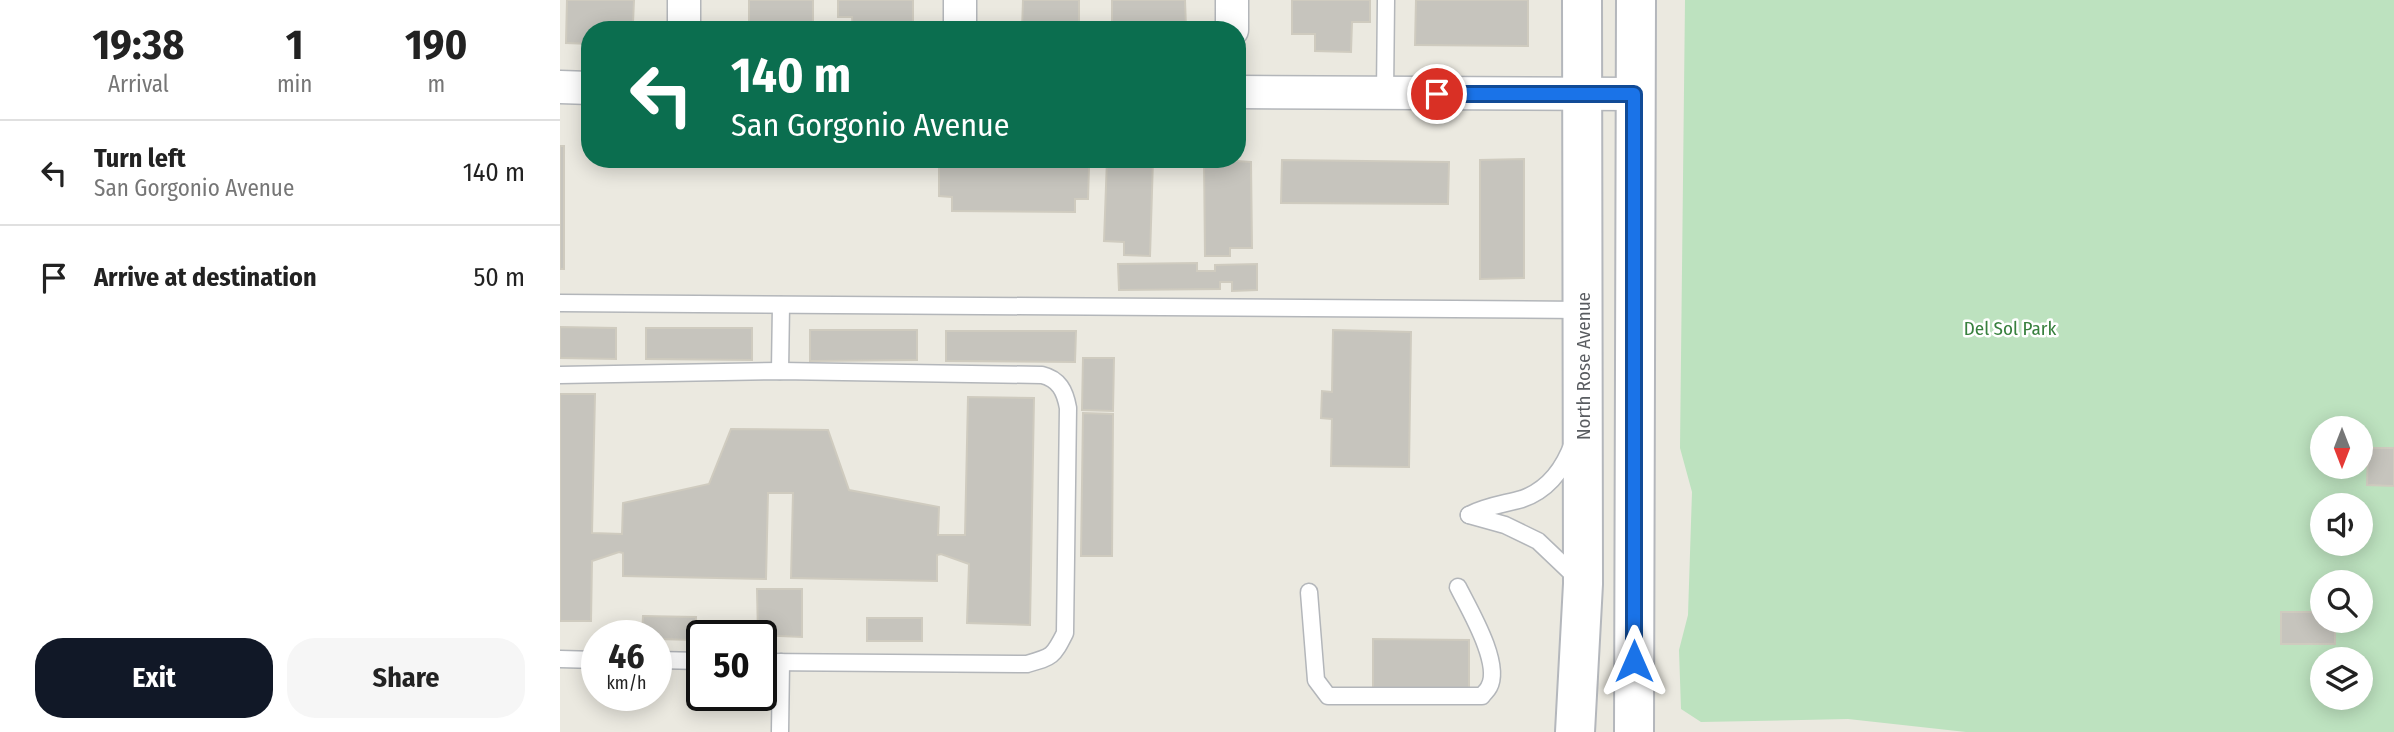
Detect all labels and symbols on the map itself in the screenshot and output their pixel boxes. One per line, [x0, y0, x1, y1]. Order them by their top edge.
pin [1407, 64, 1467, 124]
street label: North Rose Avenue [1572, 292, 1595, 440]
park label: Del Sol Park [1964, 317, 2056, 340]
north arrow [2310, 416, 2373, 480]
speed limit sign: 50 [686, 620, 777, 711]
position arrow [1597, 624, 1671, 698]

